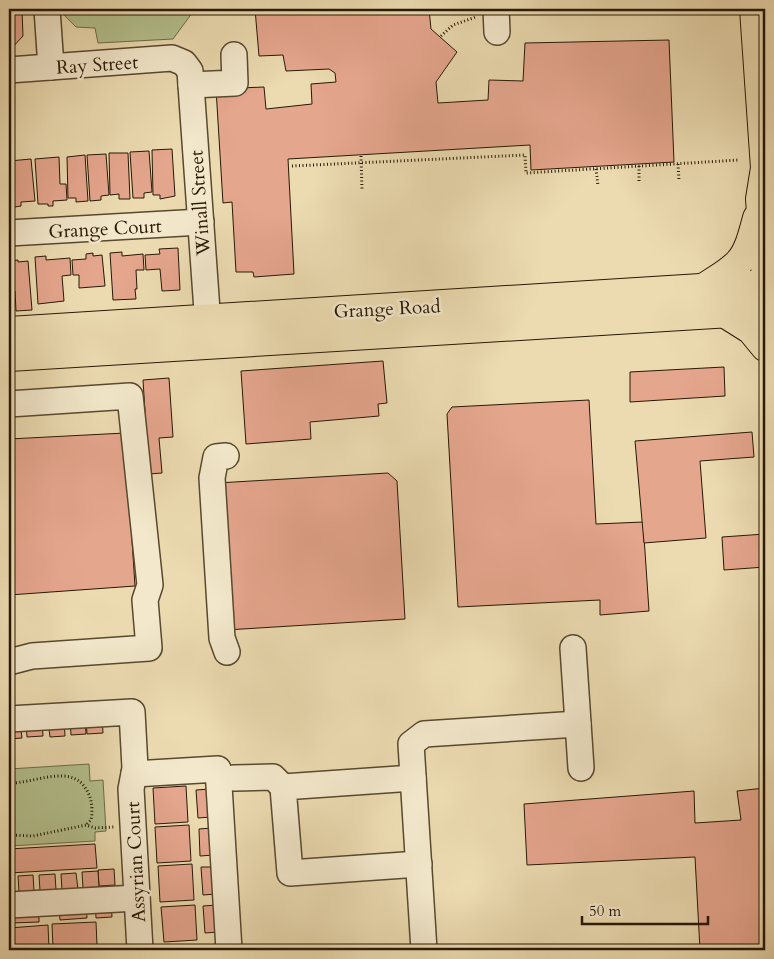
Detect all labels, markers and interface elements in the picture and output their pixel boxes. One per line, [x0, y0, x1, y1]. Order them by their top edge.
street label: Ray Street [55, 49, 139, 81]
street label: Winall Street [183, 149, 217, 258]
street label: Grange Court [48, 213, 162, 245]
street label: Grange Road [333, 293, 441, 325]
street label: Assyrian Court [120, 801, 152, 923]
scale bar [582, 894, 708, 926]
text: 50 m [589, 901, 621, 921]

